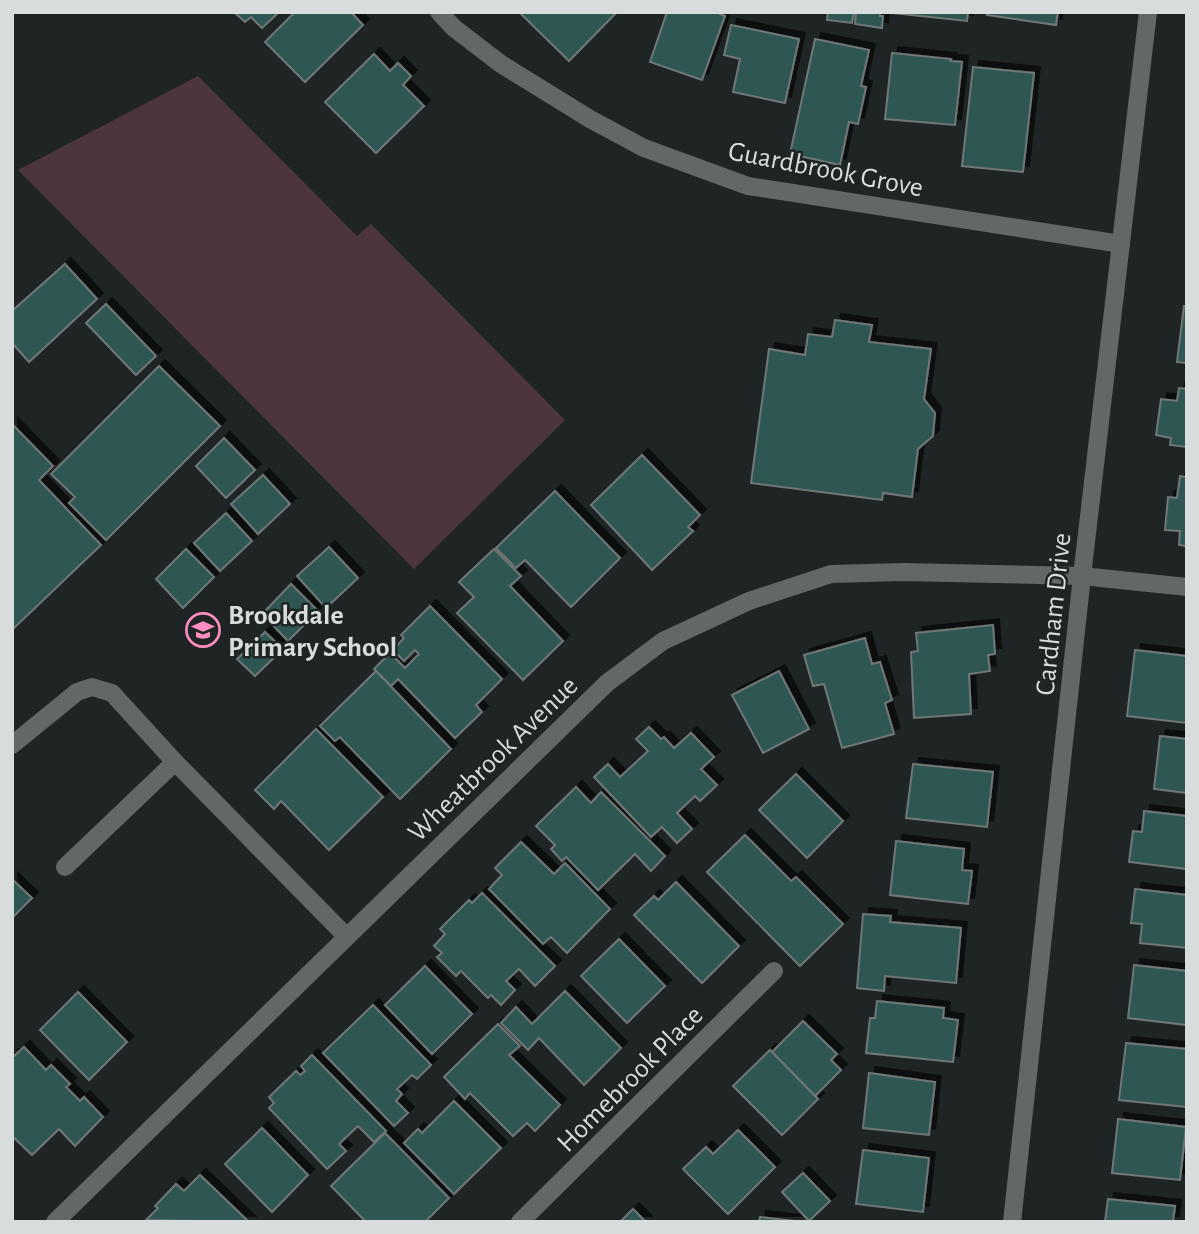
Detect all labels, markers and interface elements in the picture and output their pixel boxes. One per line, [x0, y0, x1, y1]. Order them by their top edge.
street label: Guardbrook Grove [726, 137, 925, 203]
street label: Cardham Drive [1032, 532, 1076, 697]
place label: Brookdale Primary School [228, 602, 397, 662]
school or university icon: Brookdale Primary School [184, 611, 222, 649]
street label: Wheatbrook Avenue [403, 672, 584, 847]
street label: Homebrook Place [552, 1001, 709, 1158]

